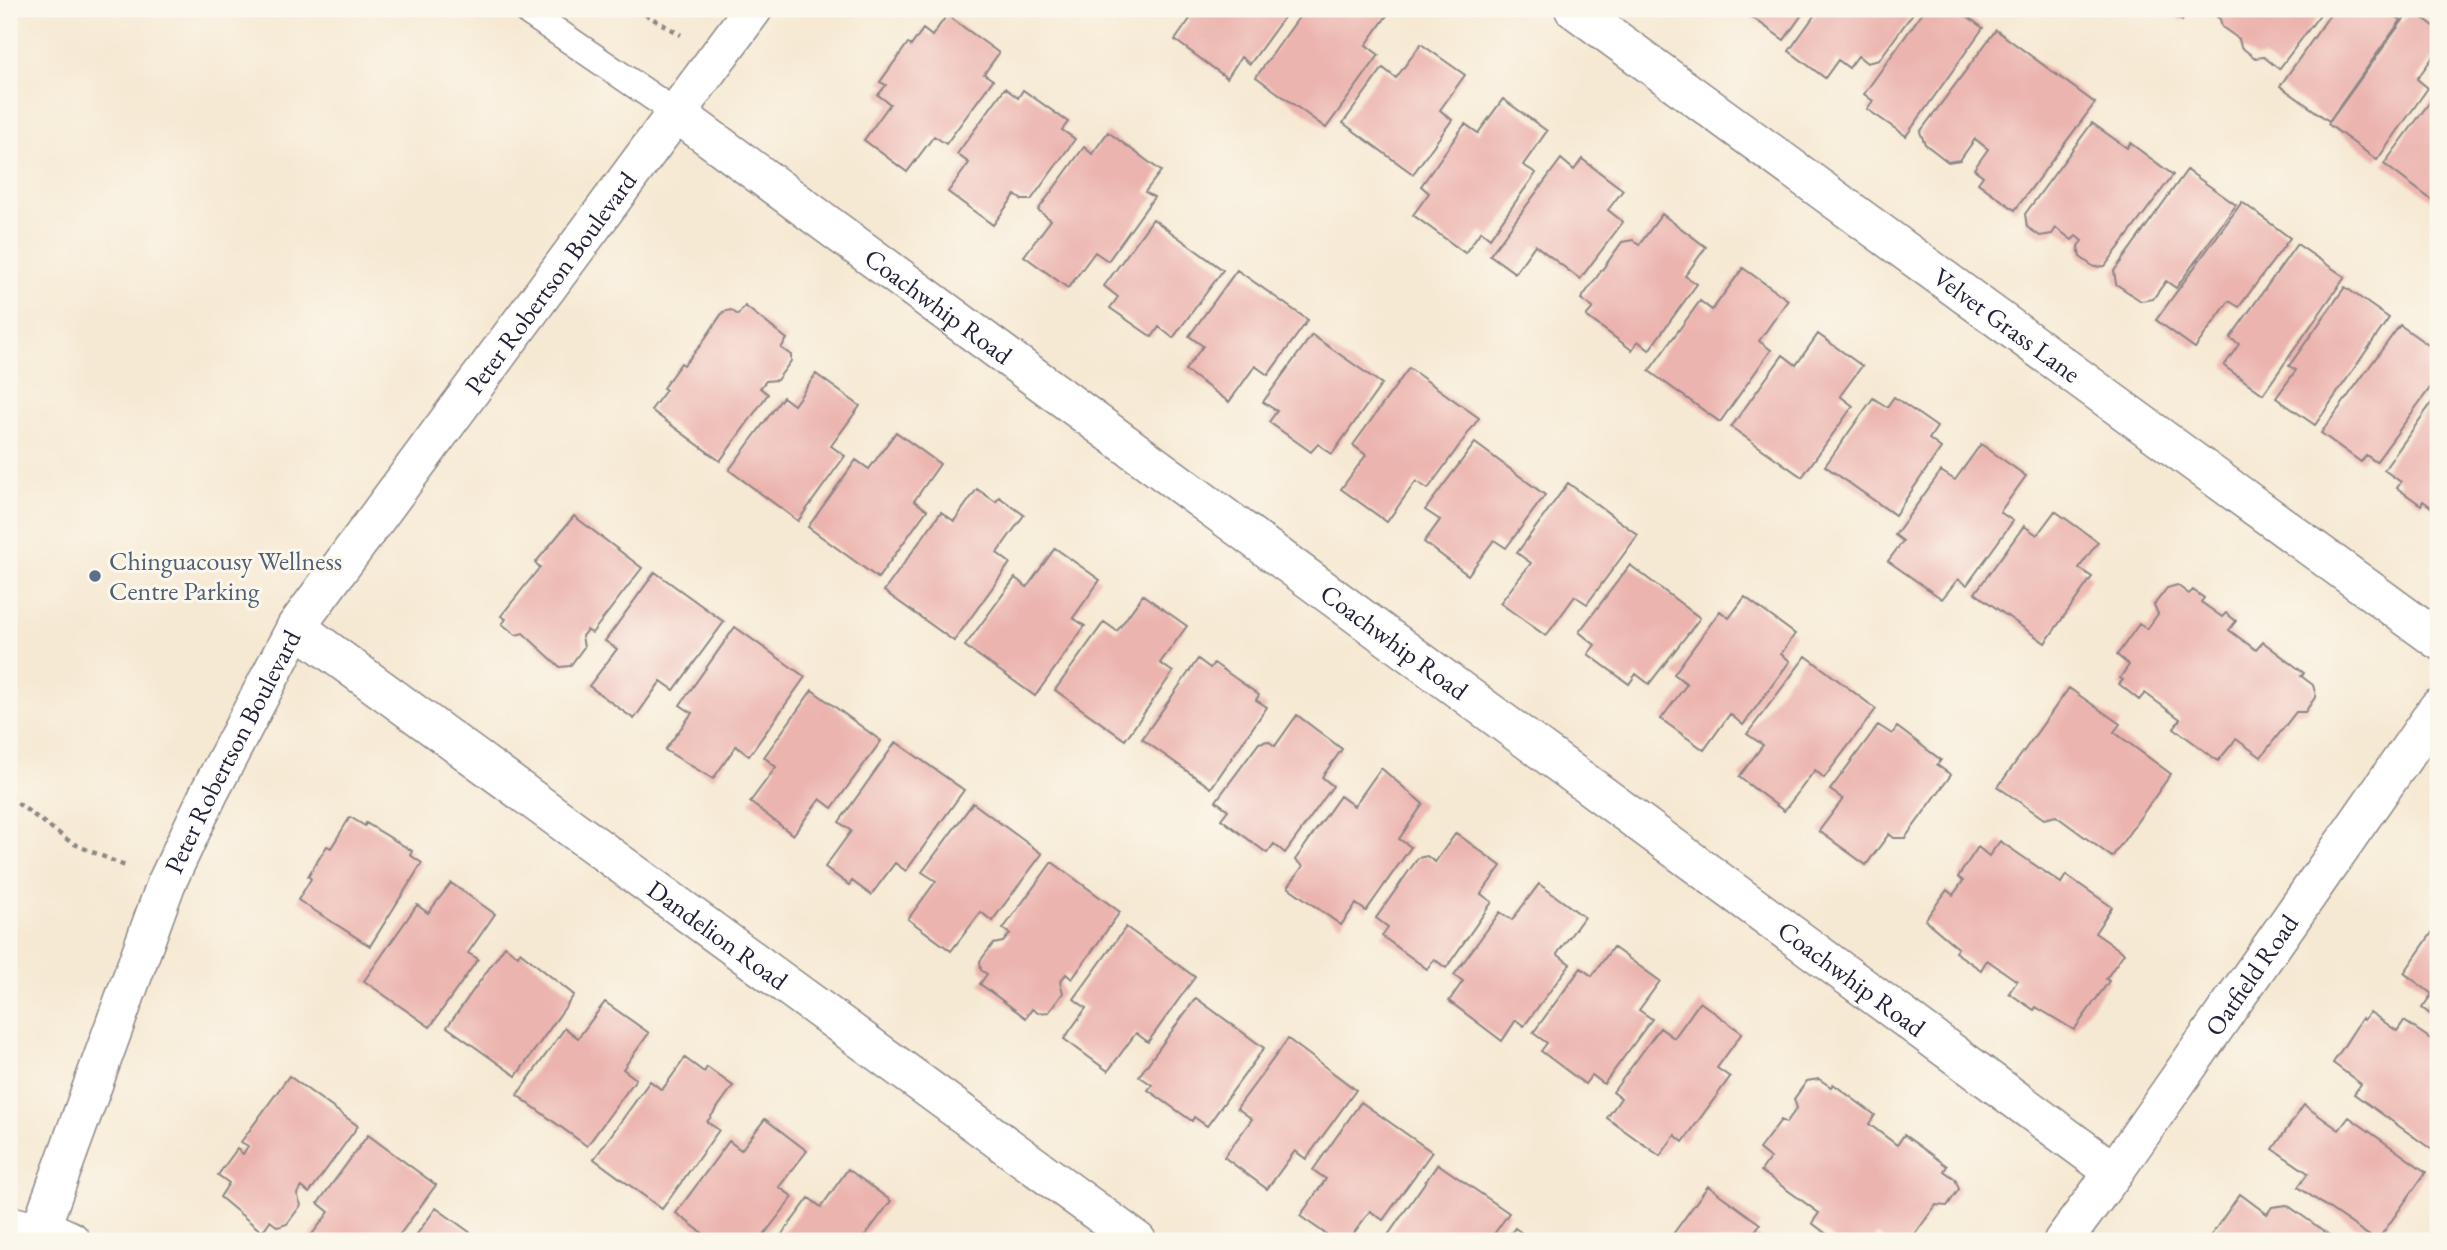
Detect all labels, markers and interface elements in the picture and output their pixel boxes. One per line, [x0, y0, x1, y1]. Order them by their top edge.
street label: Peter Robertson Boulevard [457, 164, 645, 401]
street label: Coachwhip Road [858, 241, 1020, 372]
street label: Velvet Grass Lane [1926, 260, 2088, 390]
place label: Chinguacousy Wellness Centre Parking [109, 544, 342, 608]
marker: Chinguacousy Wellness Centre Parking [87, 568, 103, 584]
street label: Coachwhip Road [1314, 576, 1476, 708]
street label: Peter Robertson Boulevard [156, 623, 309, 879]
street label: Dandelion Road [641, 872, 795, 998]
street label: Oatfield Road [2197, 907, 2306, 1043]
street label: Coachwhip Road [1771, 913, 1933, 1045]

